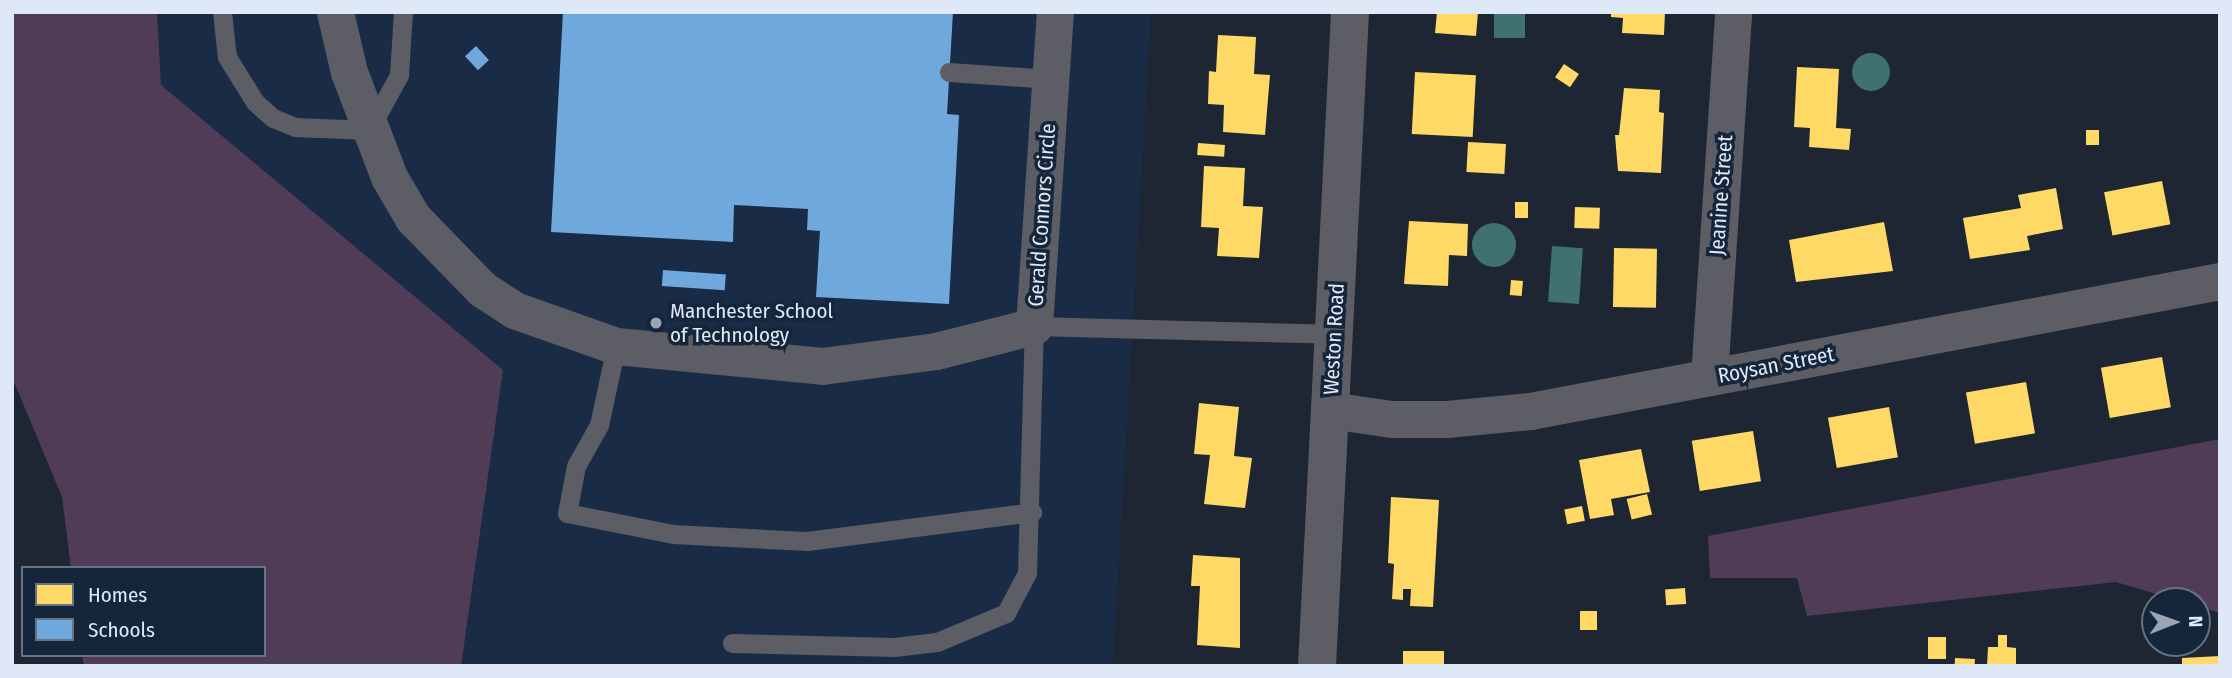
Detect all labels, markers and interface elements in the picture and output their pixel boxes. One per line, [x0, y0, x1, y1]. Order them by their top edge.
street label: Gerald Connors Circle [1023, 122, 1061, 308]
street label: Jeanine Street [1704, 134, 1738, 256]
street label: Weston Road [1318, 282, 1350, 396]
place label: Manchester School of Technology [670, 298, 833, 348]
marker: Manchester School of Technology [648, 315, 664, 331]
street label: Roysan Street [1716, 341, 1836, 389]
legend [21, 566, 266, 657]
text: Homes [88, 582, 147, 608]
north arrow [2141, 587, 2211, 657]
text: N [2184, 616, 2207, 628]
text: Schools [88, 617, 155, 643]

